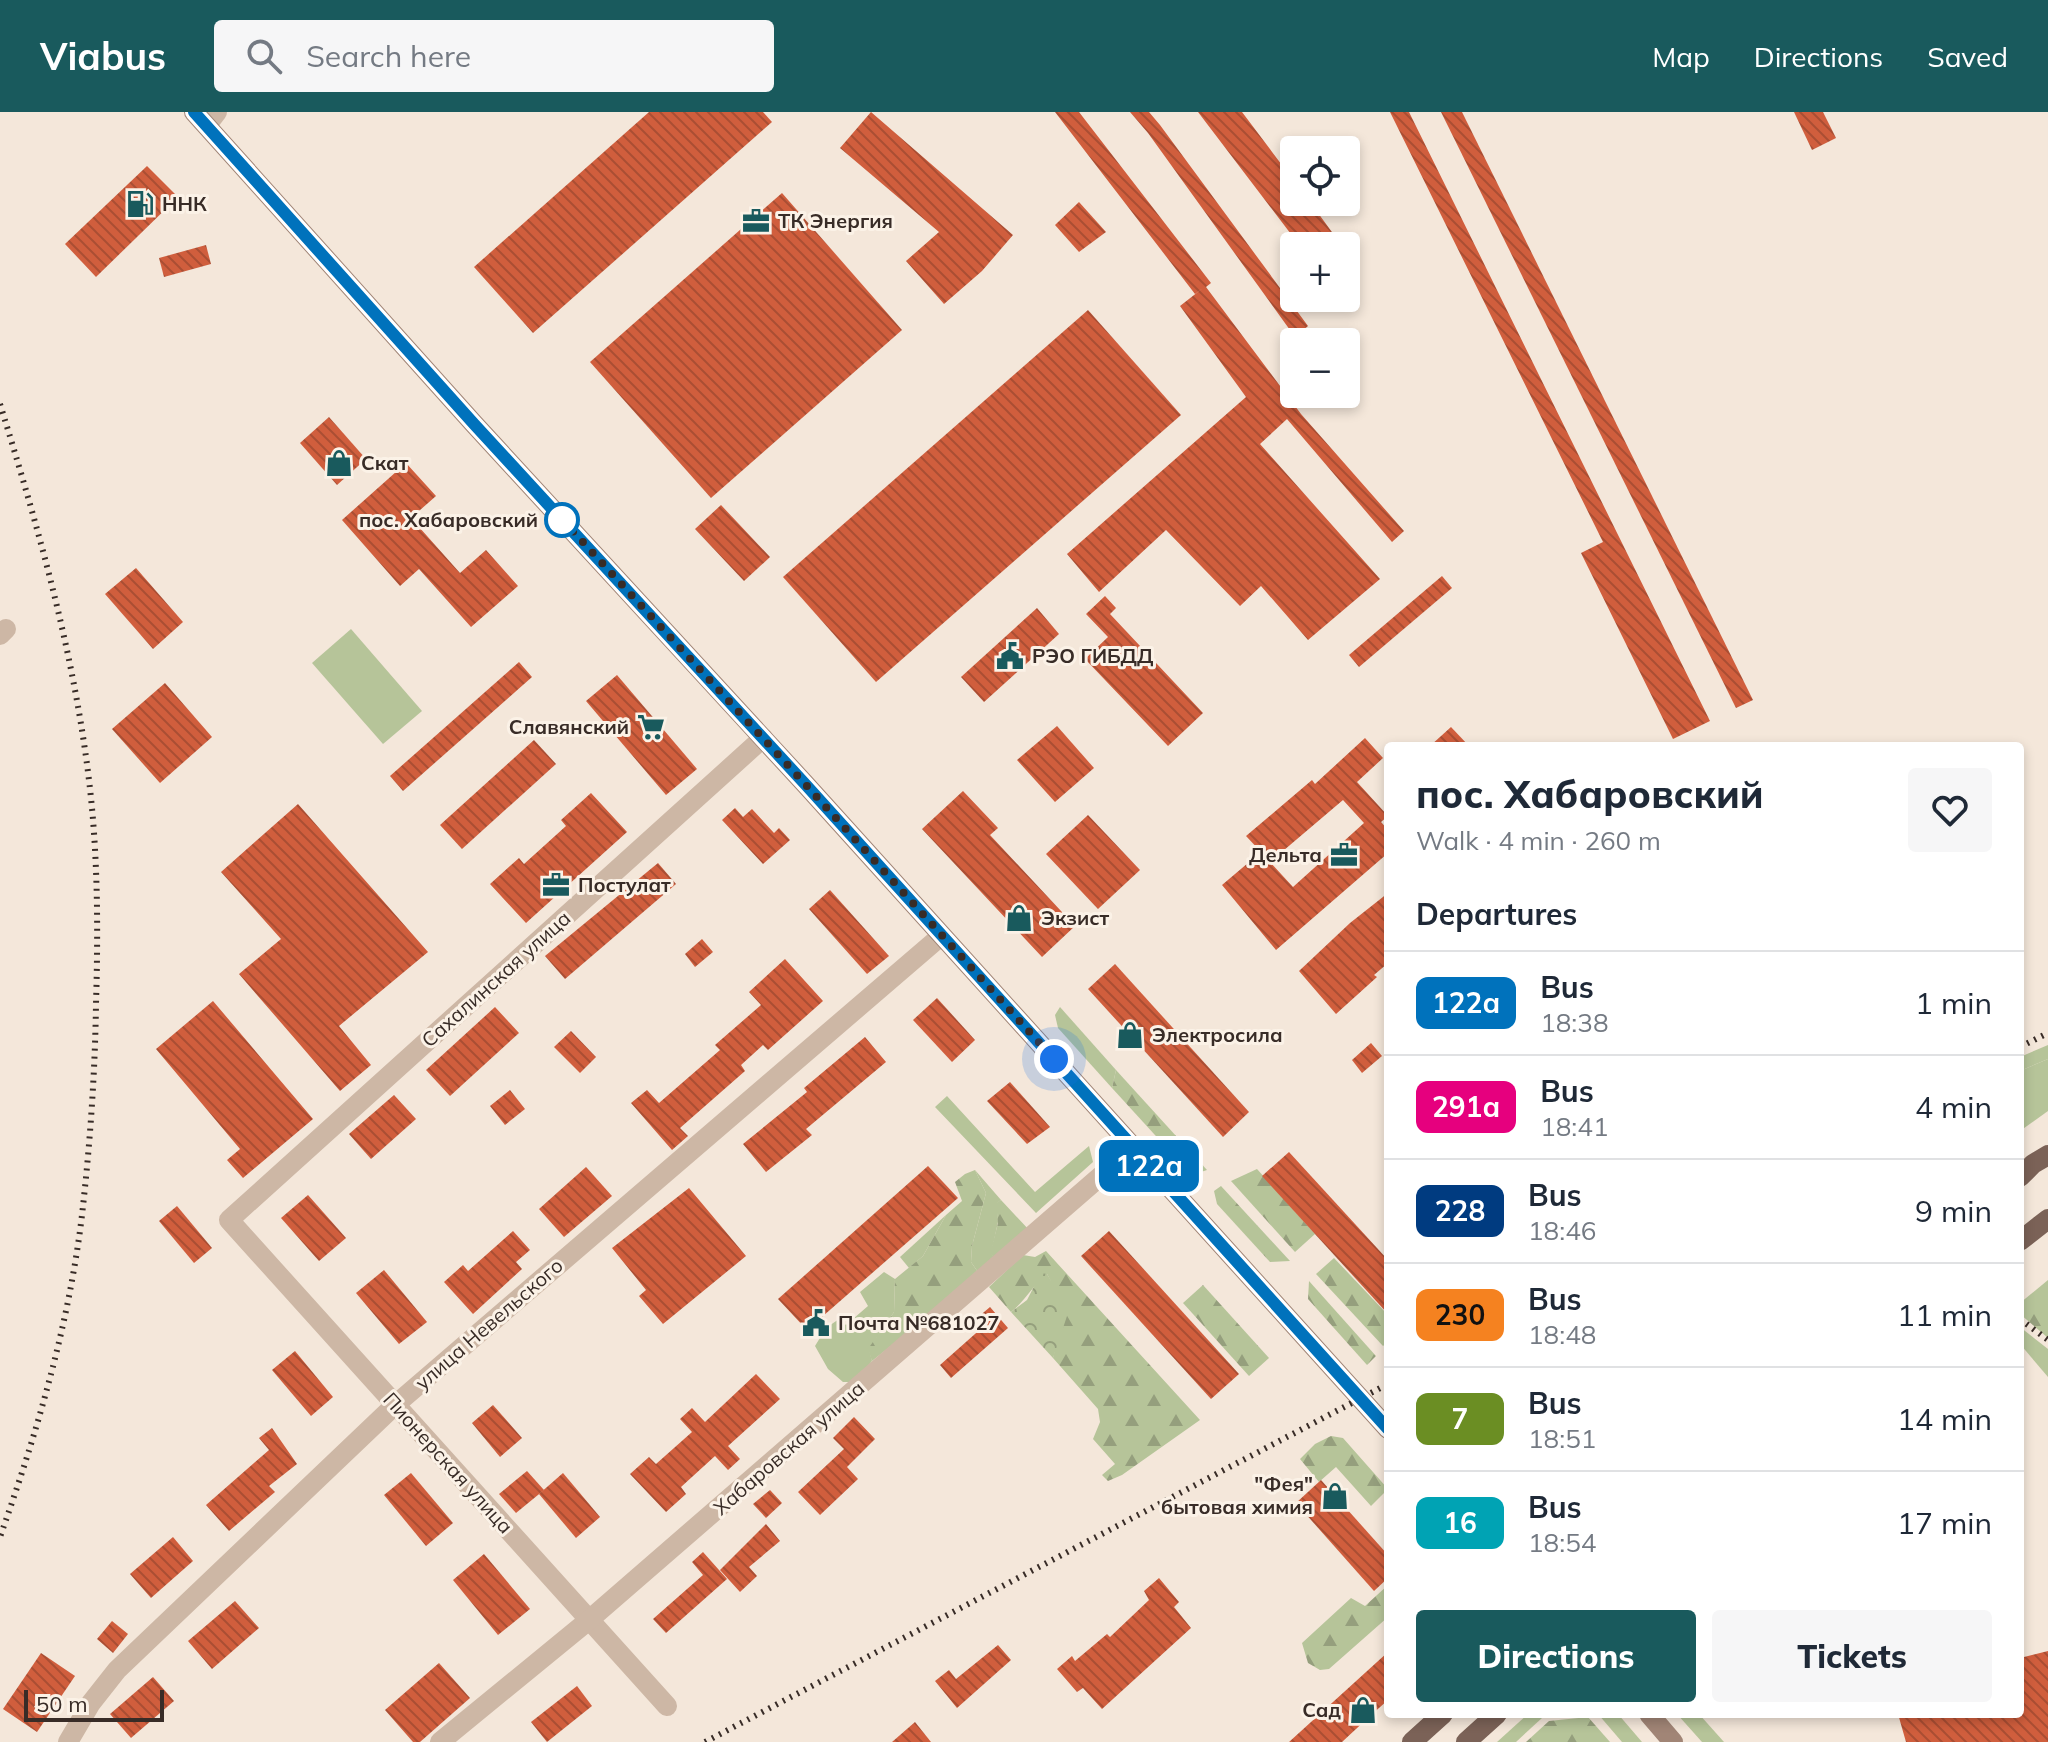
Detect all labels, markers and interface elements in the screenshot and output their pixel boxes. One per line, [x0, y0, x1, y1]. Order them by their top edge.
search box [214, 20, 774, 92]
text: Viabus [40, 32, 166, 80]
icon: search [242, 34, 286, 78]
text: Search here [306, 37, 471, 75]
text: Map [1652, 39, 1710, 74]
text: Directions [1754, 39, 1883, 74]
text: Saved [1927, 39, 2008, 74]
map controls [1280, 136, 1360, 408]
button: locate [1280, 136, 1360, 216]
fuel station icon: ННК [125, 189, 155, 219]
place label: ННК [162, 191, 207, 216]
office icon: ТК Энергия [741, 206, 771, 236]
place label: ТК Энергия [778, 208, 893, 233]
button: + [1280, 232, 1360, 312]
button: − [1280, 328, 1360, 408]
shop icon: Скат [324, 448, 354, 478]
place label: Скат [361, 450, 409, 475]
marker: пос. Хабаровский [545, 503, 579, 537]
place label: пос. Хабаровский [359, 507, 538, 532]
public building icon: РЭО ГИБДД [995, 641, 1025, 671]
place label: РЭО ГИБДД [1032, 643, 1153, 668]
supermarket icon: Славянский [636, 712, 666, 742]
place label: Славянский [509, 714, 629, 739]
button: heart [1908, 768, 1992, 852]
text: пос. Хабаровский [1416, 770, 1764, 818]
text: Walk · 4 min · 260 m [1416, 824, 1661, 857]
office icon: Дельта [1329, 840, 1359, 870]
place label: Дельта [1249, 842, 1322, 867]
office icon: Постулат [541, 870, 571, 900]
place label: Постулат [578, 872, 671, 897]
text: Departures [1416, 895, 1577, 933]
shop icon: Экзист [1004, 903, 1034, 933]
street label: Сахалинская улица [416, 905, 575, 1052]
place label: Экзист [1041, 905, 1110, 930]
text: Bus [1540, 968, 1594, 1006]
text: 1 min [1915, 984, 1992, 1022]
text: 122а [1432, 985, 1500, 1020]
text: 18:38 [1540, 1006, 1608, 1039]
shop icon: Электросила [1115, 1020, 1145, 1050]
place label: Электросила [1152, 1022, 1283, 1047]
your location [1034, 1039, 1074, 1079]
text: Bus [1540, 1072, 1594, 1110]
text: 4 min [1915, 1088, 1992, 1126]
text: 291а [1432, 1089, 1500, 1124]
text: 18:41 [1540, 1110, 1608, 1143]
line badge: 122а [1093, 1140, 1205, 1192]
text: 122а [1115, 1148, 1183, 1183]
text: Bus [1528, 1176, 1582, 1214]
text: 9 min [1915, 1192, 1992, 1230]
text: 228 [1435, 1193, 1485, 1228]
text: 18:46 [1528, 1214, 1596, 1247]
street label: улица Невельского [410, 1253, 568, 1395]
text: Bus [1528, 1280, 1582, 1318]
text: 11 min [1897, 1296, 1992, 1334]
text: 230 [1435, 1297, 1485, 1332]
public building icon: Почта №681027 [801, 1308, 831, 1338]
place label: Почта №681027 [838, 1310, 999, 1335]
text: 18:48 [1528, 1318, 1596, 1351]
street label: Хабаровская улица [708, 1375, 869, 1520]
text: Bus [1528, 1384, 1582, 1422]
street label: Пионерская улица [378, 1387, 518, 1539]
text: 14 min [1897, 1400, 1992, 1438]
text: 7 [1452, 1401, 1468, 1436]
text: 18:51 [1528, 1422, 1596, 1455]
place label: "Фея" бытовая химия [1161, 1471, 1313, 1519]
shop icon: "Фея" бытовая химия [1320, 1481, 1350, 1511]
text: Bus [1528, 1488, 1582, 1526]
text: 17 min [1897, 1504, 1992, 1542]
text: 16 [1443, 1505, 1477, 1540]
text: 18:54 [1528, 1526, 1596, 1559]
button: Directions [1416, 1610, 1696, 1702]
button: Tickets [1712, 1610, 1992, 1702]
scale bar [24, 1686, 164, 1722]
text: 50 m [36, 1690, 87, 1718]
shop icon: Сад [1348, 1695, 1378, 1725]
place label: Сад [1302, 1697, 1341, 1722]

